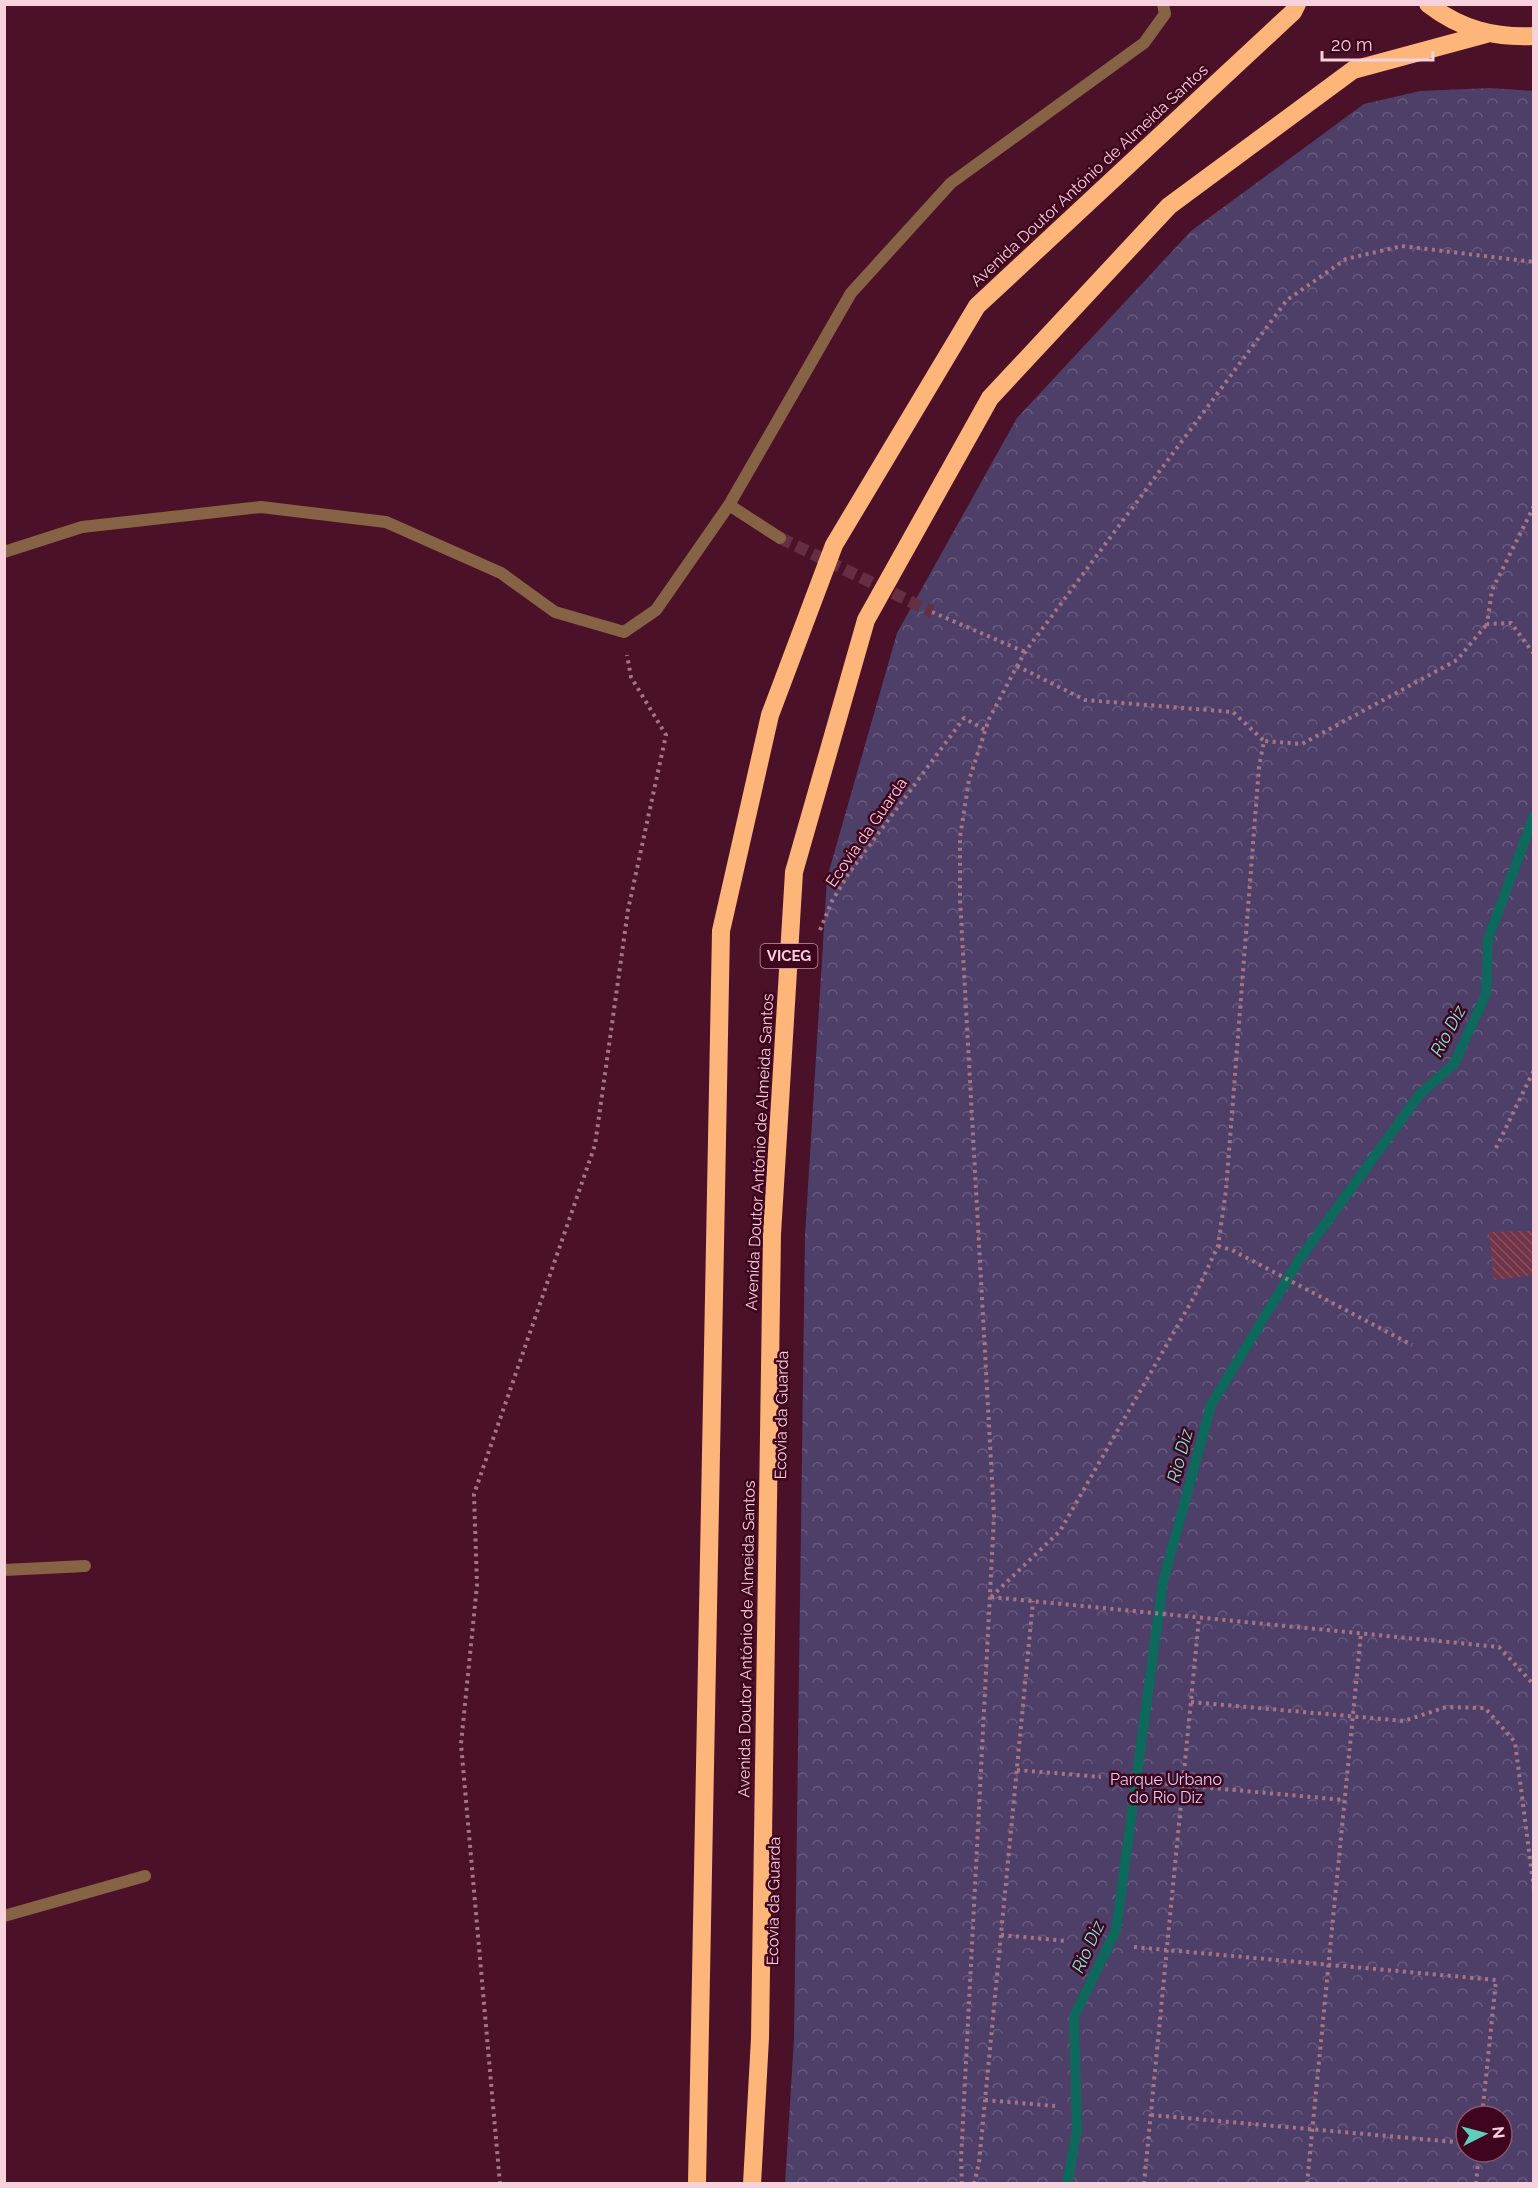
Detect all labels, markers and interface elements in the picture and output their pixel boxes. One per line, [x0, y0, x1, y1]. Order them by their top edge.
scale bar [1322, 24, 1433, 62]
text: 20 m [1331, 34, 1373, 55]
street label: Avenida Doutor António de Almeida Santos [967, 60, 1212, 291]
street label: Ecovia da Guarda [822, 774, 911, 890]
road number: VICEG [760, 944, 818, 968]
street label: Avenida Doutor António de Almeida Santos [742, 993, 777, 1311]
water label: Rio Diz [1425, 1001, 1470, 1060]
street label: Ecovia da Guarda [771, 1350, 792, 1480]
water label: Rio Diz [1162, 1426, 1197, 1485]
street label: Avenida Doutor António de Almeida Santos [734, 1480, 759, 1798]
park label: Parque Urbano do Rio Diz [1110, 1770, 1222, 1807]
street label: Ecovia da Guarda [763, 1836, 784, 1966]
water label: Rio Diz [1067, 1917, 1108, 1976]
north arrow [1454, 2104, 1514, 2164]
text: N [1488, 2125, 1509, 2140]

